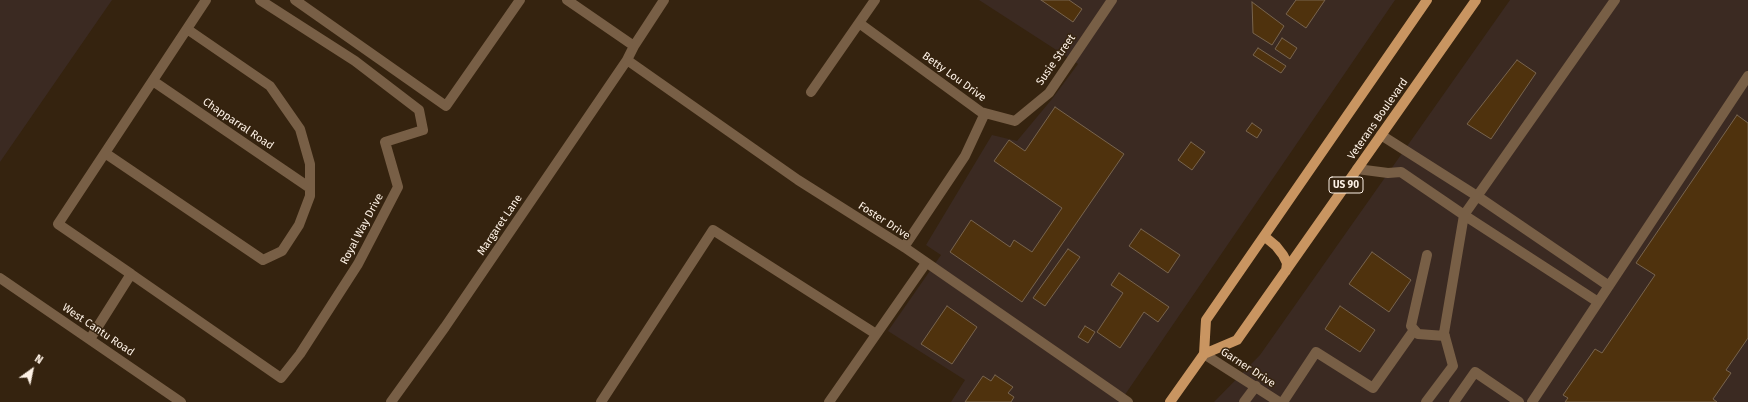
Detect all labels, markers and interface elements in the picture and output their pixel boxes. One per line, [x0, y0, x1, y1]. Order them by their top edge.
street label: Susie Street [1034, 32, 1078, 88]
street label: Betty Lou Drive [920, 49, 988, 105]
street label: Veterans Boulevard [1345, 76, 1411, 162]
street label: Chapparral Road [200, 95, 276, 153]
road number: US 90 [1329, 177, 1363, 193]
street label: Royal Way Drive [338, 191, 386, 267]
street label: Margaret Lane [475, 192, 525, 258]
street label: Foster Drive [856, 199, 912, 243]
street label: West Cantu Road [59, 301, 137, 359]
street label: Garner Drive [1218, 345, 1278, 391]
north arrow [12, 350, 52, 390]
text: N [32, 352, 45, 367]

